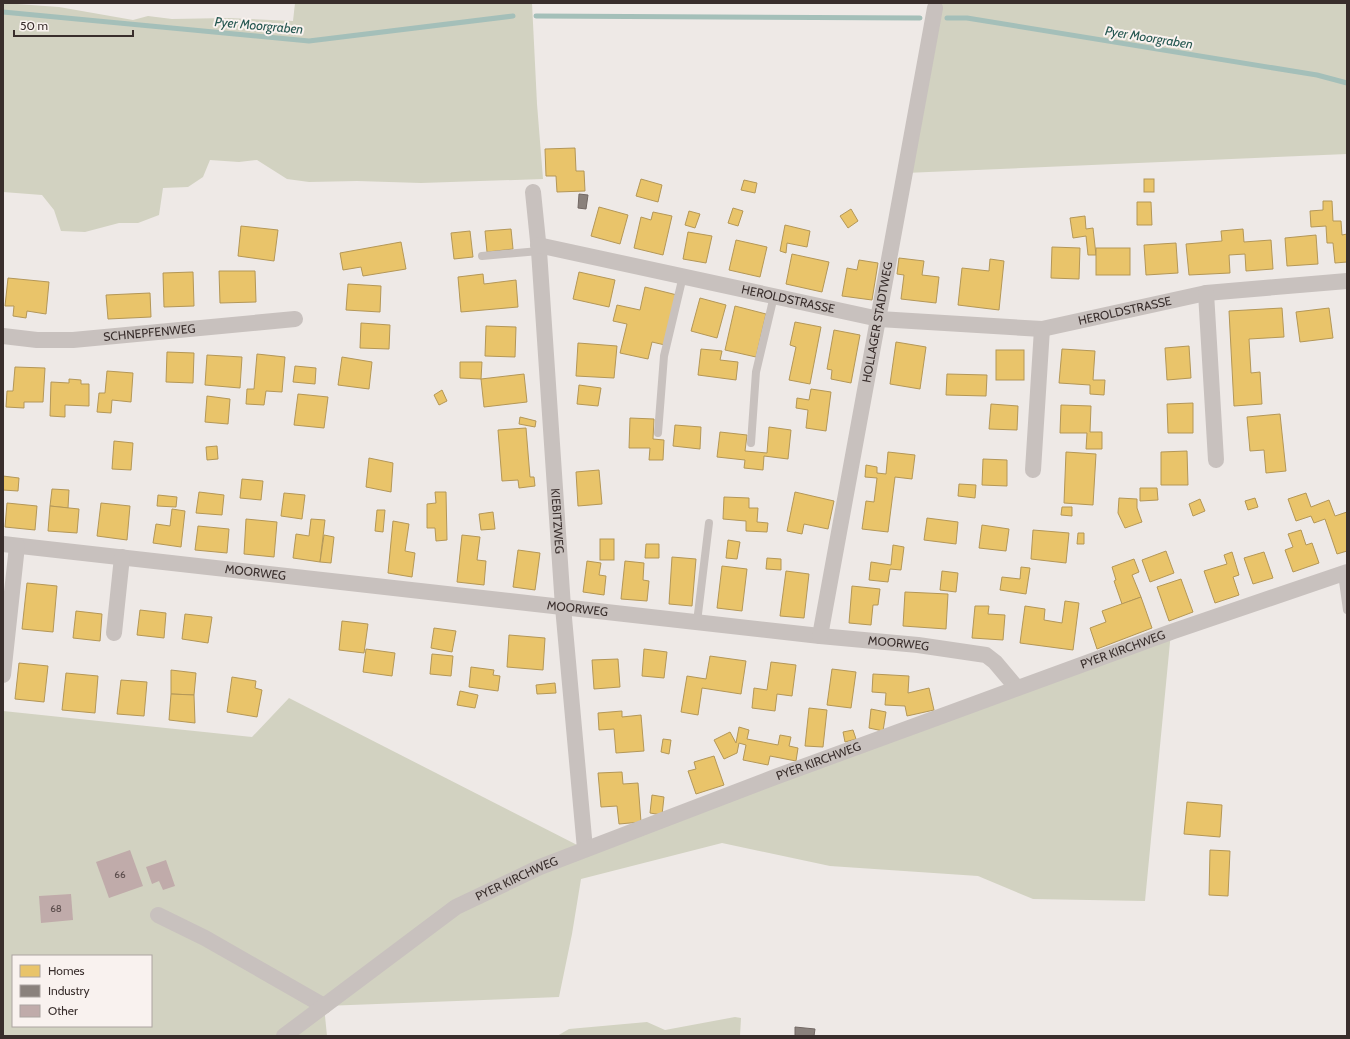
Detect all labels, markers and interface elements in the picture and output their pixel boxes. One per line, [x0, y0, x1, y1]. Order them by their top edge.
scale bar [14, 12, 133, 38]
water label: Pyer Moorgraben [214, 13, 304, 37]
text: 50 m [20, 18, 48, 33]
water label: Pyer Moorgraben [1104, 22, 1194, 52]
street label: HOLLAGER STADTWEG [859, 260, 895, 384]
street label: HEROLDSTRASSE [740, 281, 837, 316]
street label: HEROLDSTRASSE [1077, 293, 1173, 328]
street label: SCHNEPFENWEG [103, 320, 196, 344]
street label: KIEBITZWEG [548, 488, 567, 554]
street label: MOORWEG [224, 561, 287, 583]
street label: MOORWEG [546, 597, 609, 619]
street label: PYER KIRCHWEG [1078, 627, 1167, 672]
street label: MOORWEG [867, 632, 930, 654]
street label: PYER KIRCHWEG [774, 738, 863, 783]
street label: PYER KIRCHWEG [473, 853, 560, 904]
house number: 66 [114, 868, 126, 881]
house number: 68 [50, 902, 62, 915]
legend [12, 955, 152, 1027]
text: Homes [48, 963, 85, 978]
text: Industry [48, 983, 89, 998]
text: Other [48, 1003, 78, 1018]

